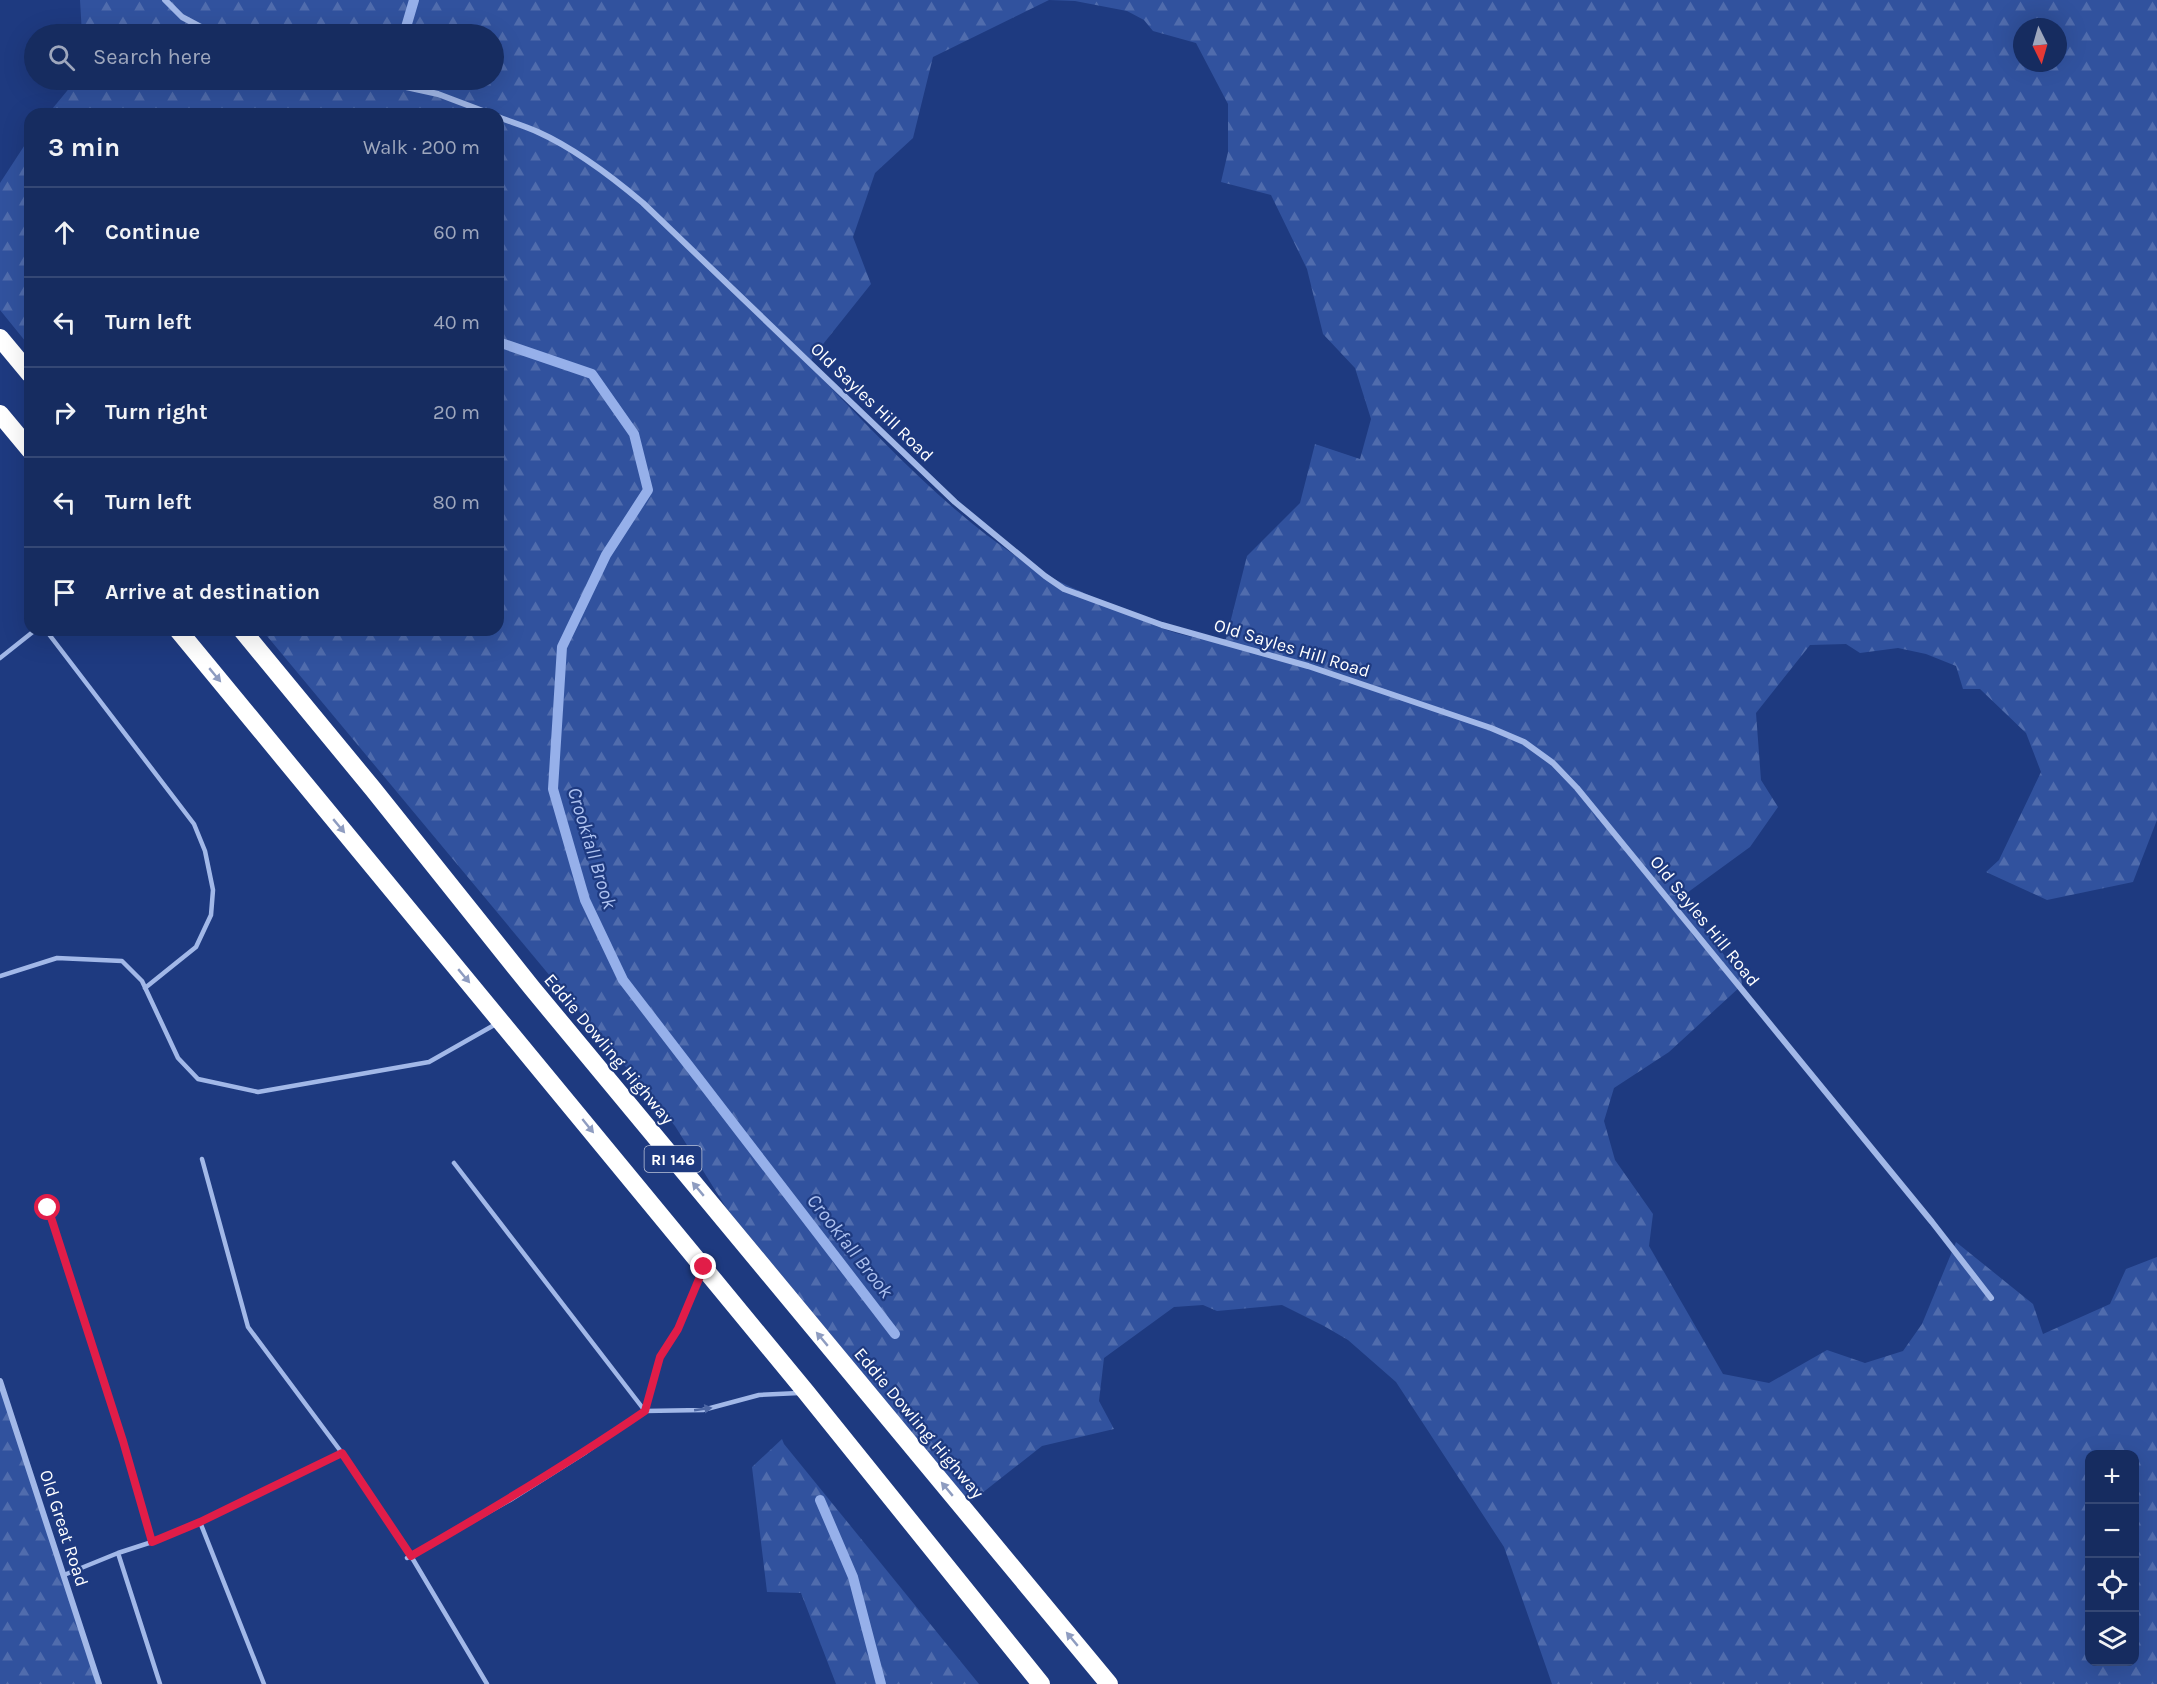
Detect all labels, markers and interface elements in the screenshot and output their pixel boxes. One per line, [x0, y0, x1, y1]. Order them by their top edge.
north arrow [2013, 18, 2067, 72]
search box [24, 24, 504, 90]
icon: search [45, 41, 78, 74]
text: Search here [93, 44, 211, 70]
text: 3 min [48, 132, 120, 163]
text: Walk · 200 m [363, 136, 480, 159]
icon: ahead [48, 216, 81, 249]
text: Continue [105, 219, 200, 245]
text: 60 m [433, 221, 480, 244]
icon: left [48, 306, 81, 339]
text: Turn left [105, 309, 192, 335]
text: 40 m [434, 311, 480, 334]
street label: Old Sayles Hill Road [806, 338, 938, 466]
icon: right [48, 396, 81, 429]
text: Turn right [105, 399, 208, 425]
text: 20 m [433, 401, 480, 424]
icon: left [48, 486, 81, 519]
text: Turn left [105, 489, 192, 515]
text: 80 m [432, 491, 480, 514]
icon: arrive [48, 576, 81, 609]
text: Arrive at destination [105, 579, 320, 605]
street label: Old Sayles Hill Road [1211, 614, 1373, 682]
one-way arrow [209, 667, 222, 683]
water label: Crookfall Brook [563, 784, 622, 912]
one-way arrow [333, 818, 345, 833]
street label: Old Sayles Hill Road [1645, 851, 1765, 991]
one-way arrow [457, 968, 470, 984]
street label: Eddie Dowling Highway [539, 969, 679, 1130]
one-way arrow [581, 1118, 594, 1134]
road number: RI 146 [644, 1146, 702, 1172]
one-way arrow [691, 1181, 704, 1197]
water label: Crookfall Brook [802, 1189, 898, 1303]
route start [34, 1194, 60, 1220]
route end [690, 1253, 716, 1279]
one-way arrow [816, 1331, 829, 1347]
street label: Eddie Dowling Highway [849, 1343, 989, 1504]
one-way arrow [694, 1404, 713, 1413]
map controls [2085, 1450, 2139, 1666]
button: + [2085, 1450, 2139, 1504]
street label: Old Great Road [35, 1467, 93, 1589]
one-way arrow [941, 1481, 954, 1497]
button: − [2085, 1504, 2139, 1558]
button: locate [2085, 1558, 2139, 1612]
button: layers [2085, 1612, 2139, 1666]
one-way arrow [1066, 1632, 1079, 1647]

